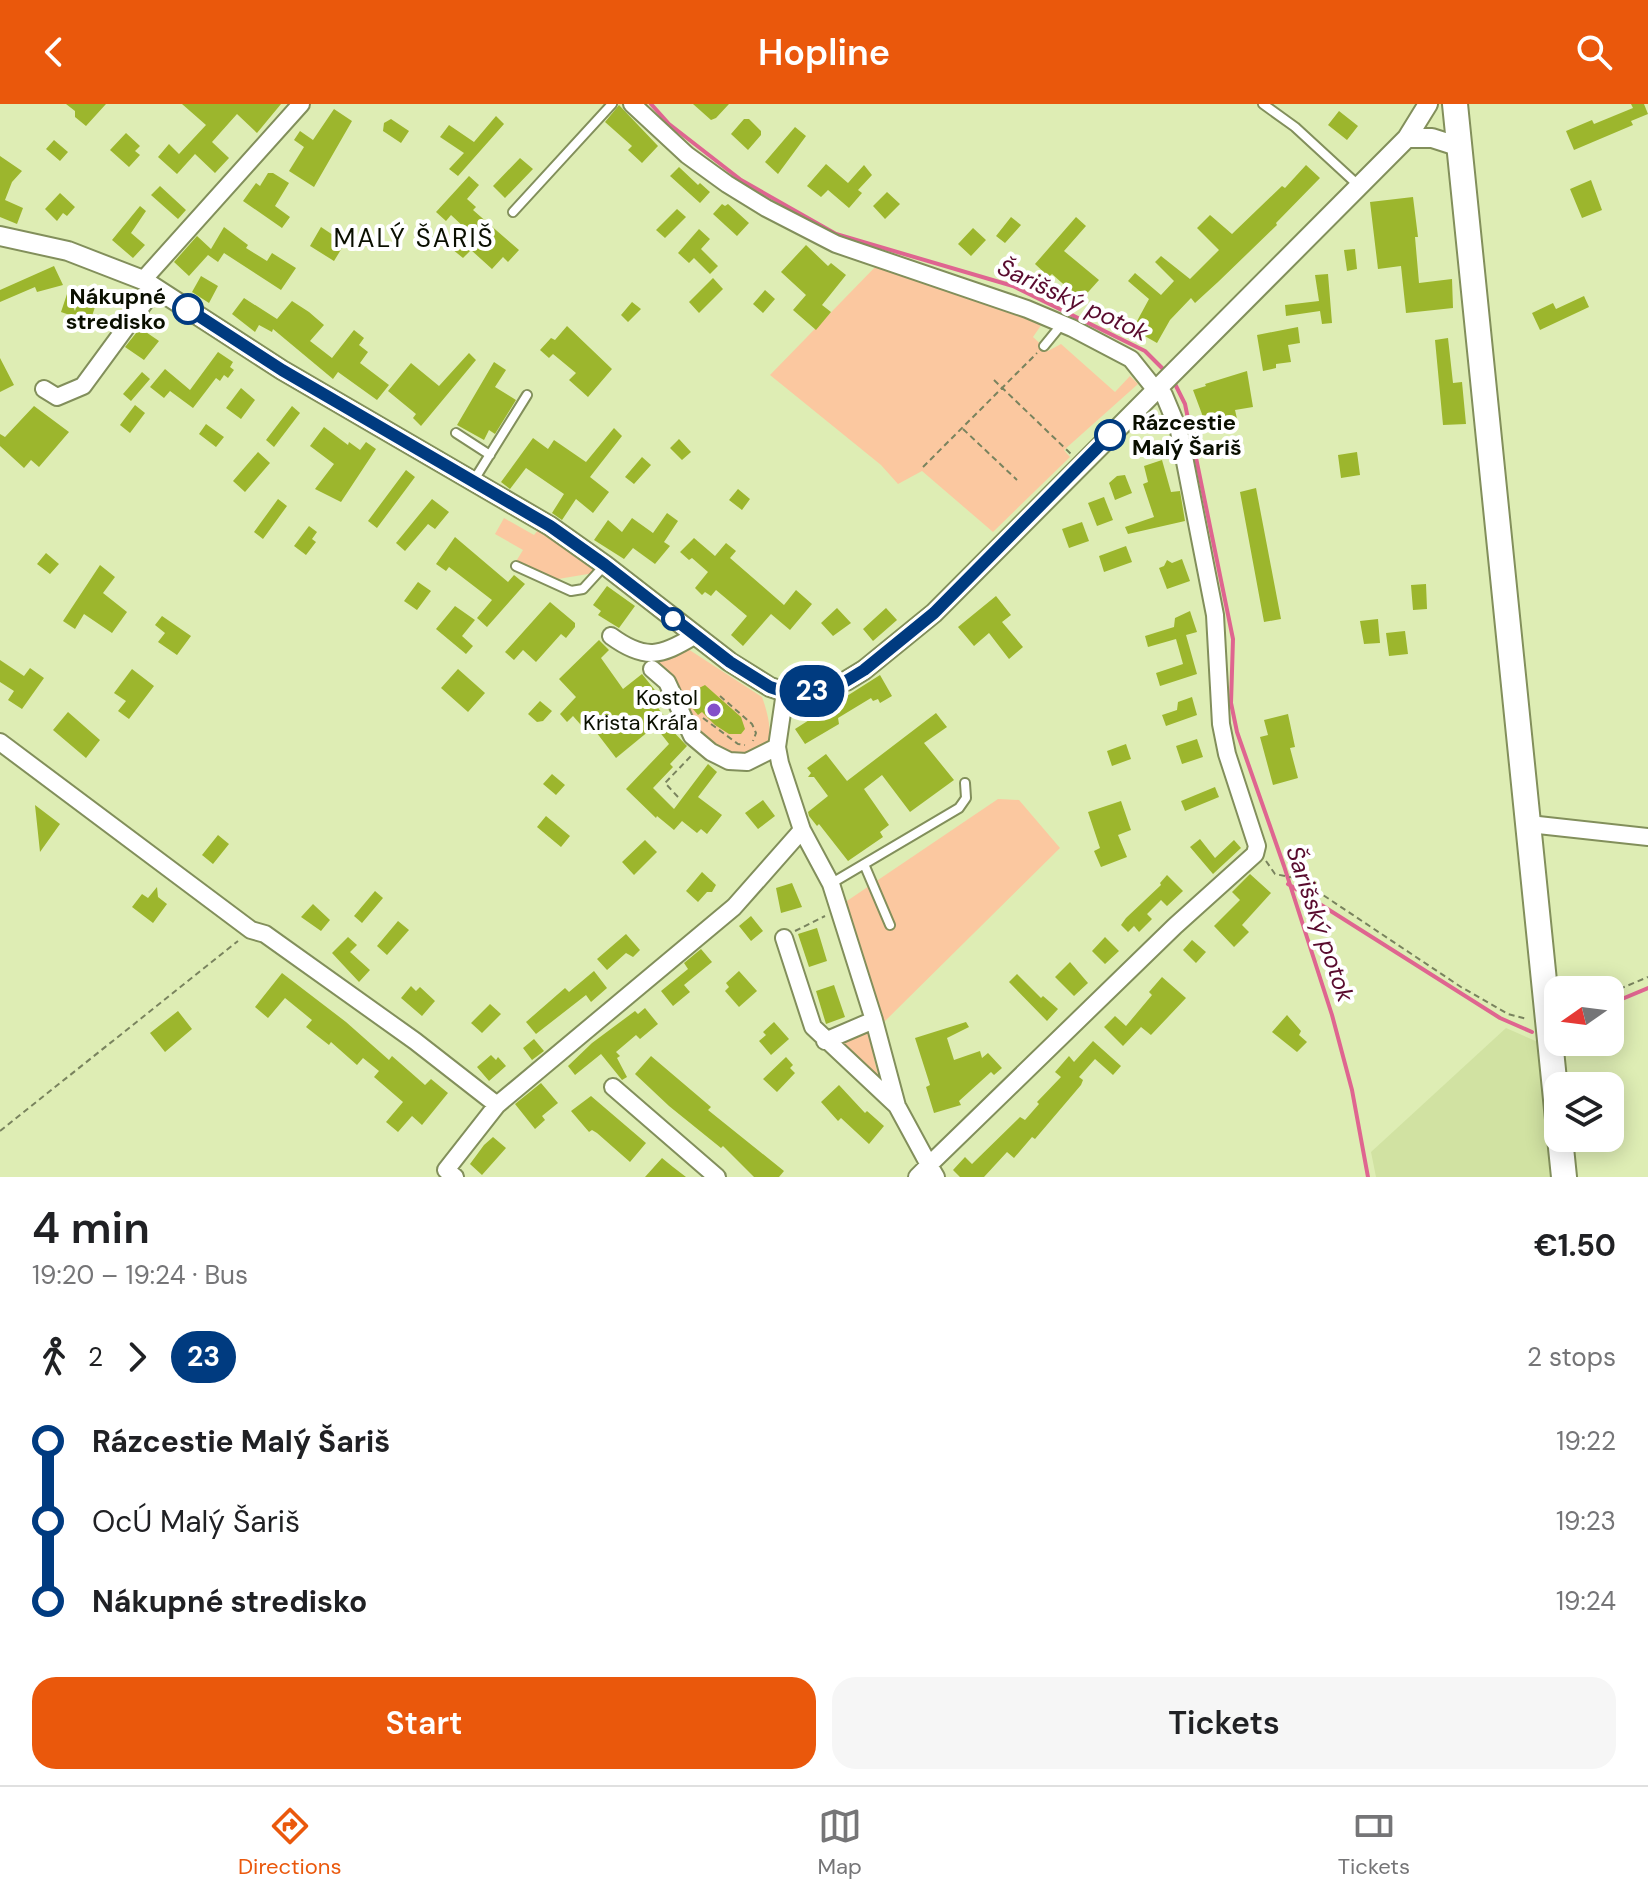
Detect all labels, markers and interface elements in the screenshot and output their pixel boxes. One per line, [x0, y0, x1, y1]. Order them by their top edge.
text: Hopline [758, 29, 890, 76]
icon: back [32, 30, 76, 74]
icon: search [1572, 30, 1616, 74]
district label: MALÝ ŠARIŠ [333, 221, 495, 255]
water label: Šarišský potok [993, 251, 1154, 348]
place label: Nákupné stredisko [66, 282, 166, 336]
marker: Nákupné stredisko [173, 294, 203, 324]
place label: Rázcestie Malý Šariš [1132, 408, 1242, 462]
marker: Rázcestie Malý Šariš [1095, 420, 1125, 450]
unlabelled marker [662, 608, 684, 630]
line badge: 23 [776, 665, 848, 717]
text: 23 [795, 672, 829, 709]
place label: Kostol Krista Kráľa [583, 683, 698, 737]
marker: Kostol Krista Kráľa [705, 701, 723, 719]
water label: Šarišský potok [1279, 842, 1362, 1007]
north arrow [1544, 976, 1624, 1056]
map controls [1544, 976, 1624, 1152]
button: layers [1544, 1072, 1624, 1152]
text: 4 min [32, 1199, 150, 1257]
text: €1.50 [1534, 1226, 1616, 1265]
text: 19:20 – 19:24 · Bus [32, 1258, 248, 1292]
icon: walk [32, 1335, 76, 1379]
icon: forward [115, 1335, 159, 1379]
text: 23 [187, 1338, 220, 1375]
text: 2 [88, 1340, 103, 1374]
text: 2 stops [1527, 1340, 1616, 1374]
text: Rázcestie Malý Šariš [92, 1422, 390, 1461]
text: 19:22 [1556, 1424, 1616, 1458]
text: OcÚ Malý Šariš [92, 1502, 300, 1541]
text: 19:23 [1556, 1504, 1616, 1538]
text: Nákupné stredisko [92, 1582, 367, 1621]
text: 19:24 [1556, 1584, 1616, 1618]
button: Start [32, 1677, 816, 1769]
button: Tickets [832, 1677, 1616, 1769]
tab: Directions [238, 1804, 342, 1881]
tab: Map [818, 1804, 862, 1881]
tab: Tickets [1338, 1804, 1410, 1881]

